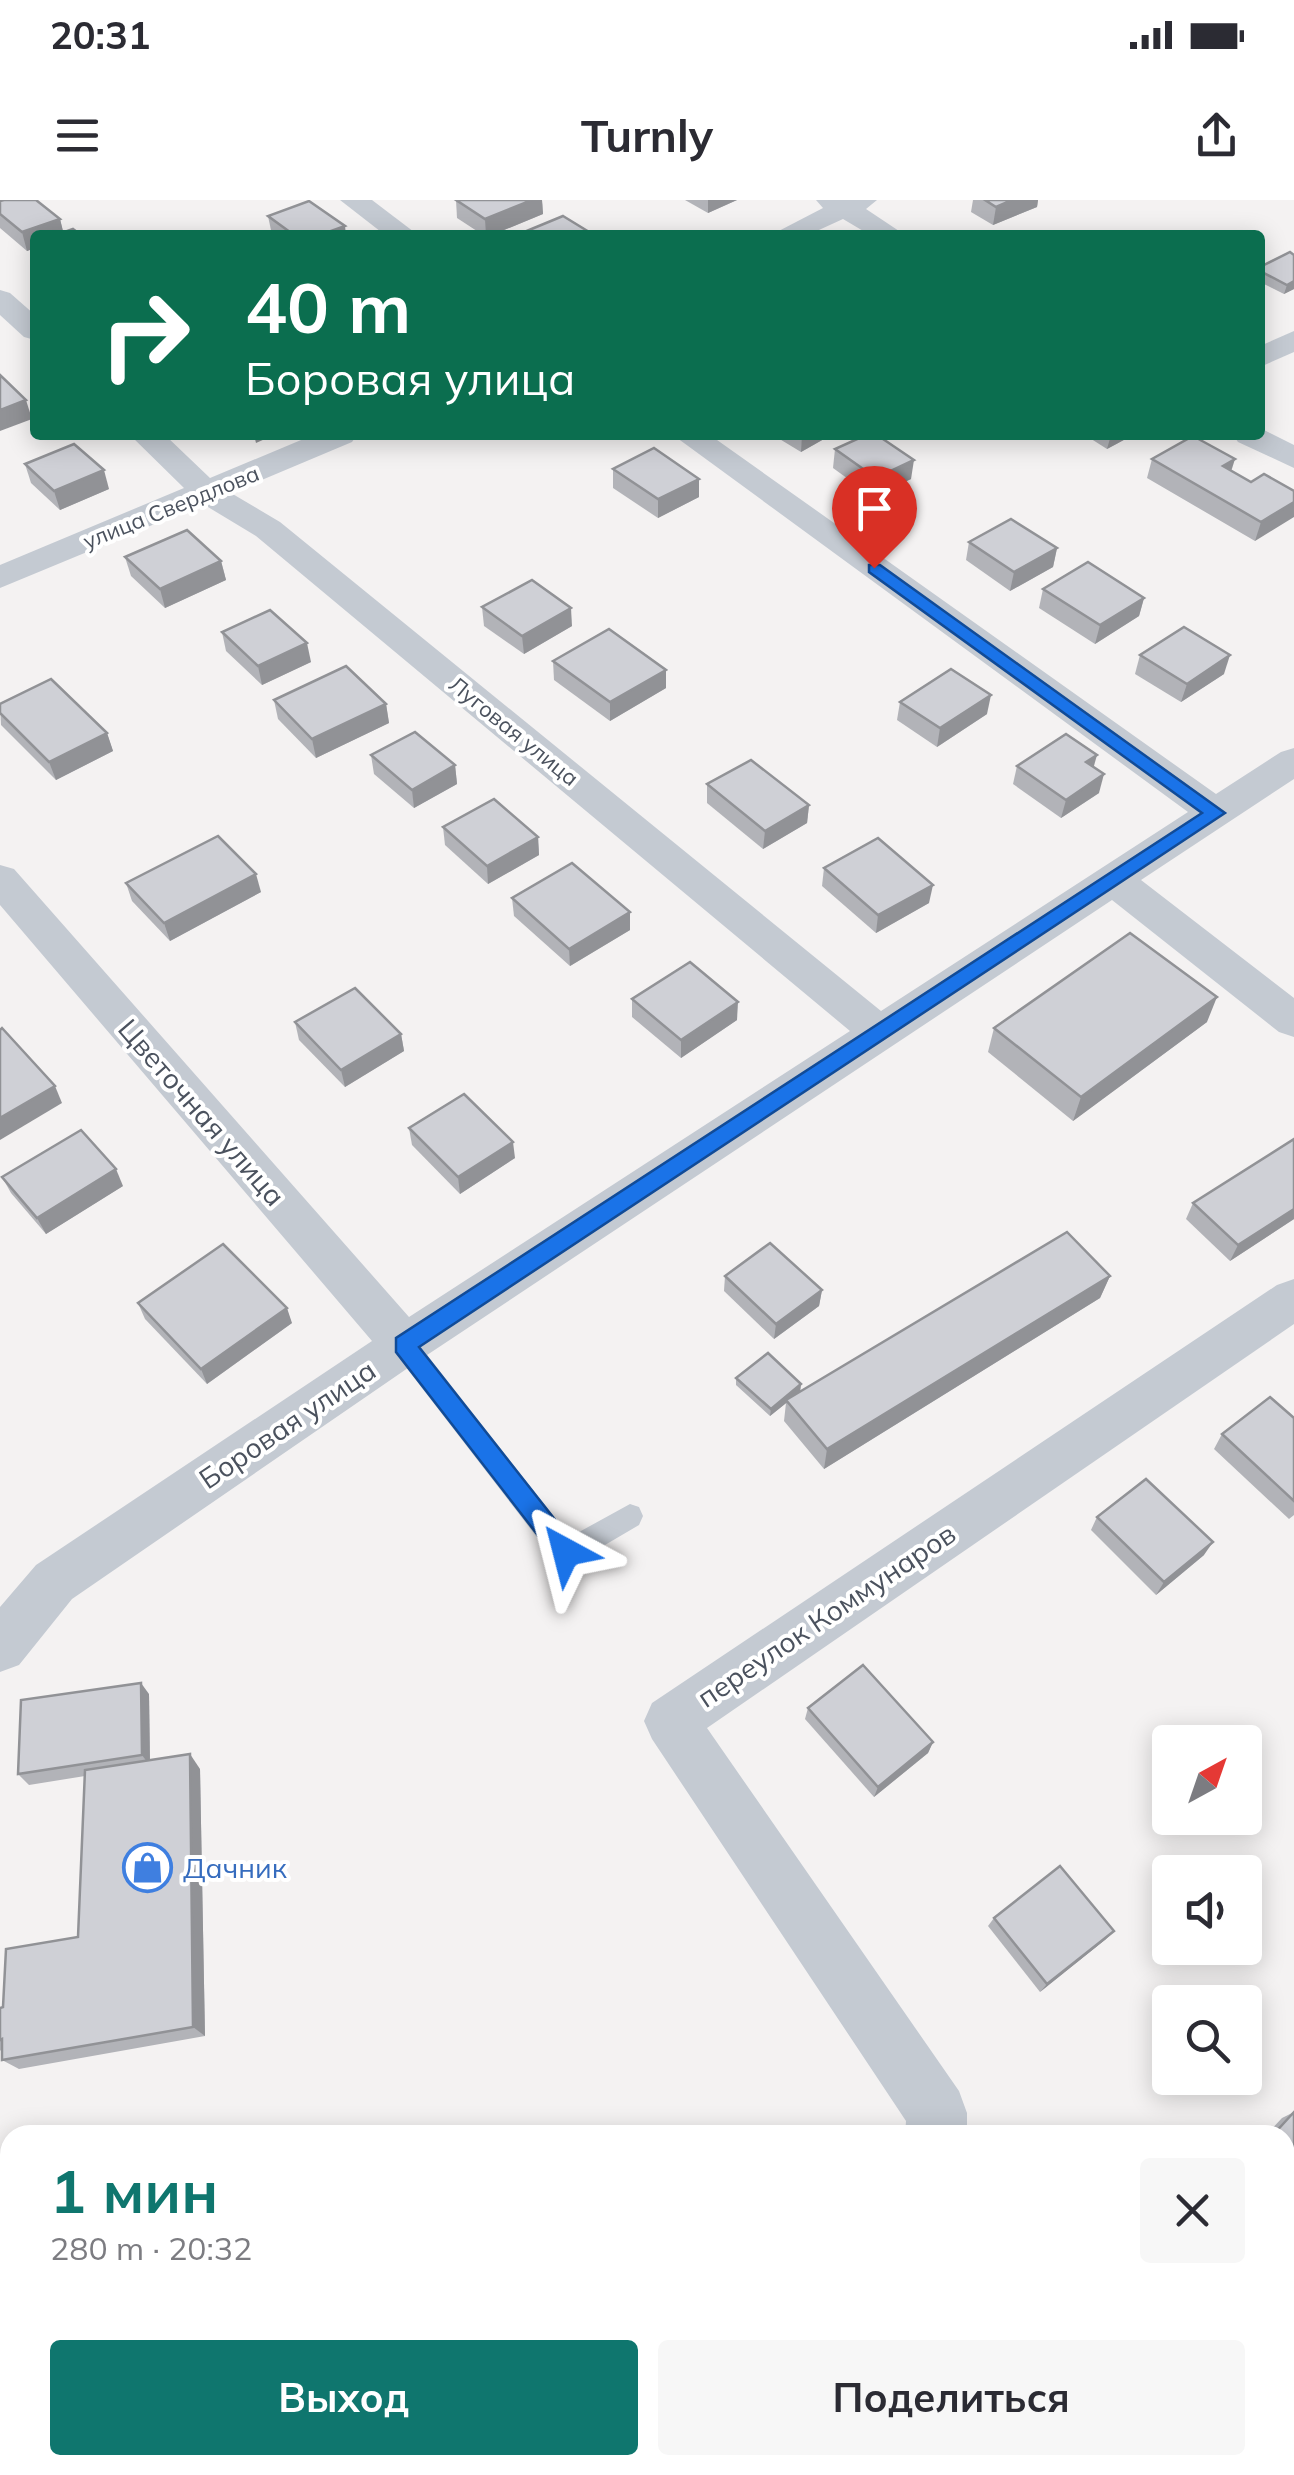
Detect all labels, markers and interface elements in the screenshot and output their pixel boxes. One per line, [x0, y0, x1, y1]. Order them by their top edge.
text: 20:31 [50, 11, 151, 59]
text: Turnly [581, 107, 713, 163]
icon: menu [50, 108, 105, 163]
icon: share [1189, 108, 1244, 163]
text: 40 m [245, 263, 411, 351]
icon: right [80, 270, 210, 400]
text: Боровая улица [245, 350, 575, 406]
street label: улица Свердлова [79, 459, 263, 555]
pin [832, 466, 917, 569]
icon: arrive [847, 481, 902, 536]
street label: Луговая улица [443, 670, 585, 792]
street label: Цветочная улица [111, 1011, 293, 1213]
street label: Боровая улица [192, 1352, 382, 1496]
position arrow [514, 1500, 618, 1604]
street label: переулок Коммунаров [690, 1515, 962, 1715]
north arrow [1152, 1725, 1262, 1835]
map controls [1152, 1725, 1262, 2095]
shop icon: Дачник [122, 1841, 174, 1893]
place label: Дачник [183, 1850, 288, 1885]
button: sound [1152, 1855, 1262, 1965]
button: search [1152, 1985, 1262, 2095]
text: 1 мин [50, 2153, 218, 2228]
button: close [1140, 2158, 1245, 2263]
text: 280 m · 20:32 [50, 2228, 252, 2268]
button: Выход [50, 2340, 638, 2455]
button: Поделиться [658, 2340, 1245, 2455]

